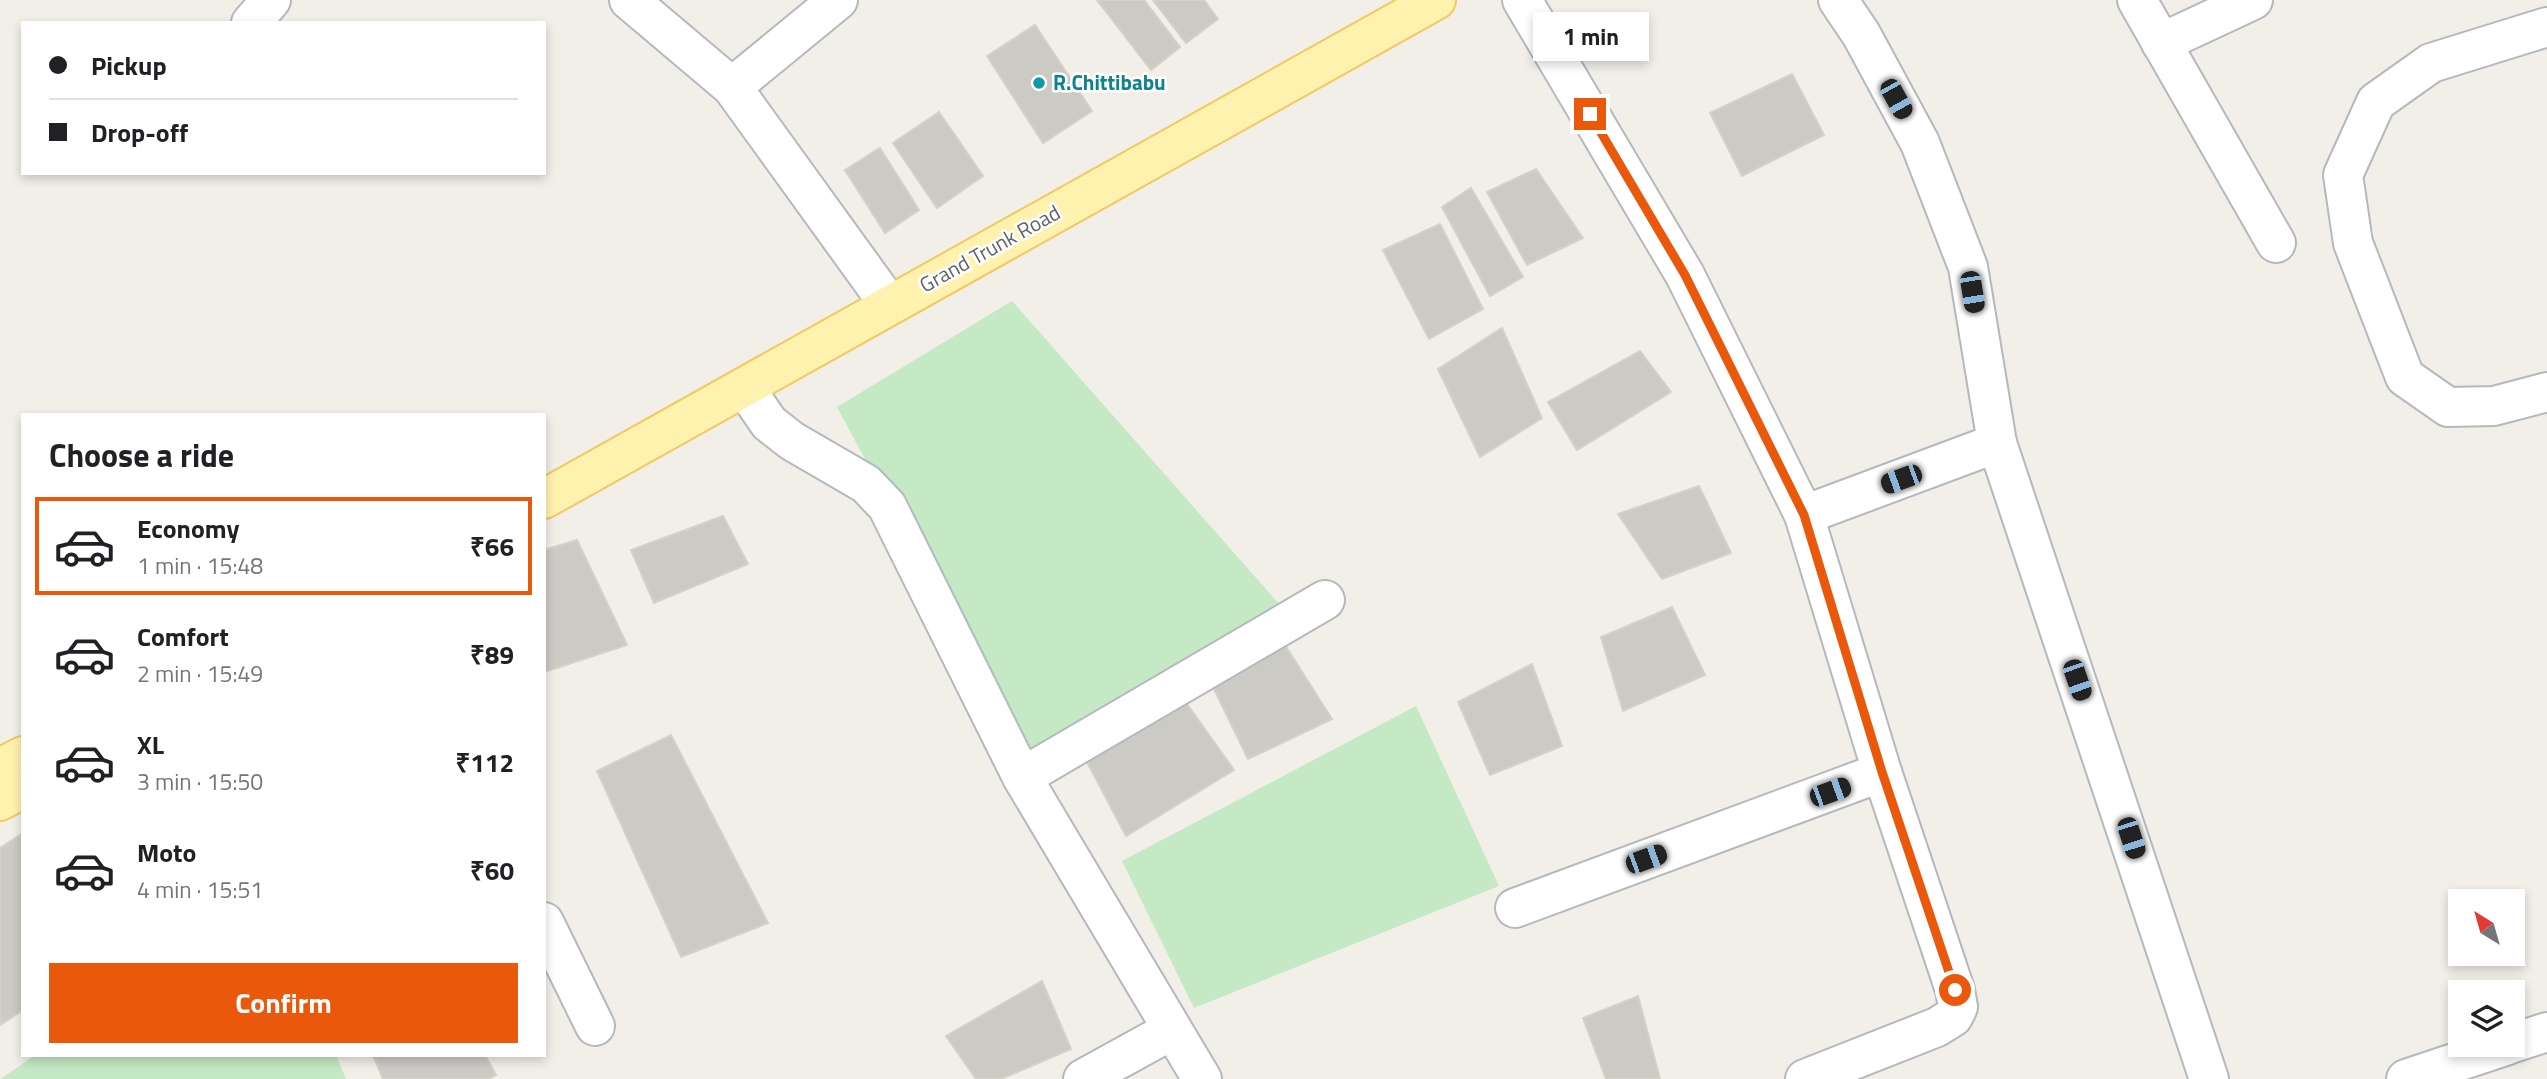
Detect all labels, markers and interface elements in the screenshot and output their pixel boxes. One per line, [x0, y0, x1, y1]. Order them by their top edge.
callout: 1 min [1532, 12, 1648, 61]
text: 1 min [1563, 19, 1619, 54]
text: Pickup [91, 46, 167, 85]
place label: R.Chittibabu [1053, 66, 1166, 98]
marker: R.Chittibabu [1031, 75, 1047, 91]
car [1877, 76, 1916, 122]
route end [1574, 98, 1606, 130]
text: Drop-off [91, 113, 188, 152]
street label: Grand Trunk Road [913, 196, 1066, 300]
car [1959, 270, 1986, 314]
text: Choose a ride [49, 431, 234, 479]
car [1878, 462, 1925, 496]
text: Economy [137, 509, 239, 548]
icon: car [53, 515, 116, 578]
text: ₹66 [470, 527, 514, 566]
text: 1 min · 15:48 [137, 548, 263, 583]
text: Comfort [137, 617, 229, 656]
icon: car [53, 623, 116, 686]
text: ₹89 [470, 635, 514, 674]
text: 2 min · 15:49 [137, 656, 263, 691]
car [2061, 657, 2094, 703]
text: XL [137, 725, 164, 764]
icon: car [53, 731, 116, 794]
text: ₹112 [455, 743, 514, 782]
text: 3 min · 15:50 [137, 764, 263, 799]
car [1807, 775, 1854, 809]
car [2115, 815, 2148, 861]
text: Moto [137, 833, 196, 872]
icon: car [53, 839, 116, 902]
car [1623, 842, 1670, 876]
text: ₹60 [470, 851, 514, 890]
text: 4 min · 15:51 [137, 872, 263, 907]
north arrow [2448, 889, 2525, 966]
map controls [2448, 889, 2525, 1057]
button: Confirm [49, 963, 518, 1043]
route start [1939, 974, 1971, 1006]
button: layers [2448, 980, 2525, 1057]

